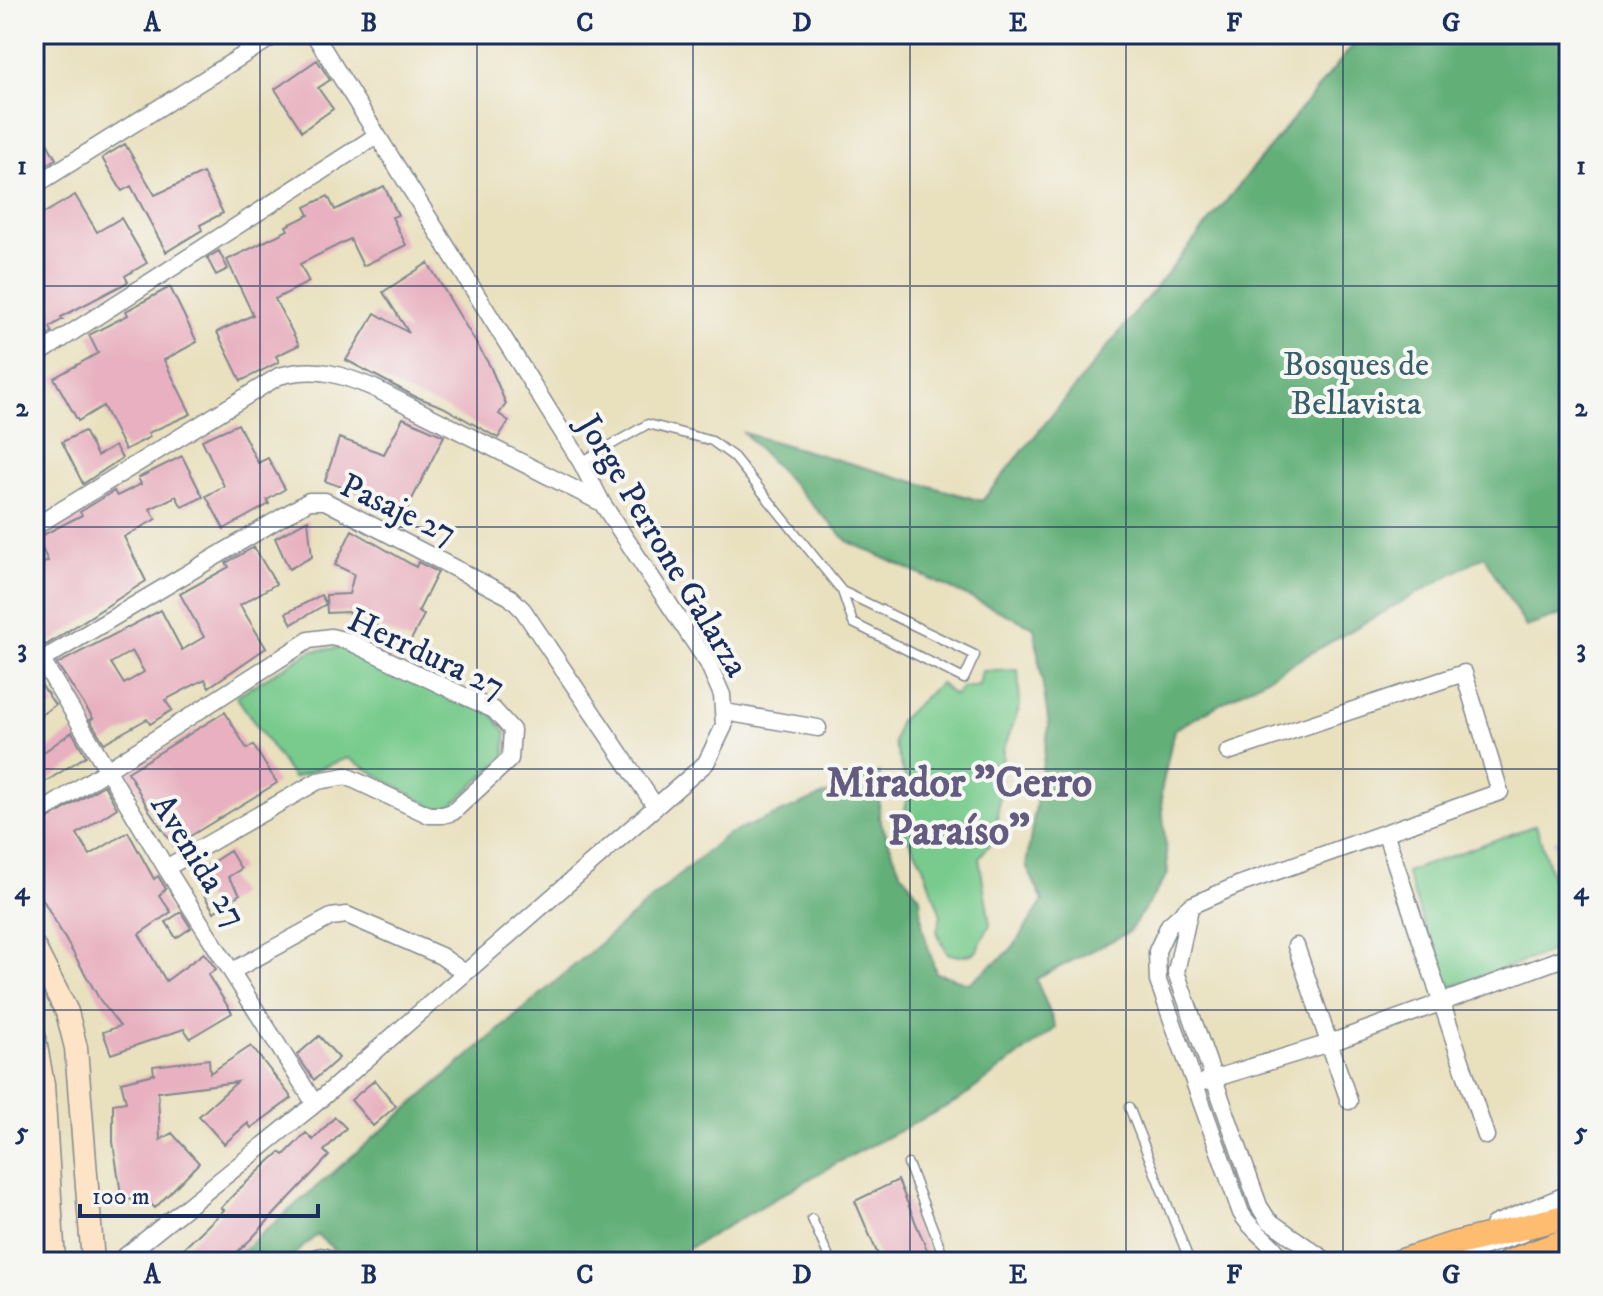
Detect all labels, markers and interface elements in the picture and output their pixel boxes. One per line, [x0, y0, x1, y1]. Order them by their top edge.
text: A [143, 7, 162, 40]
text: B [361, 7, 377, 40]
text: C [576, 7, 594, 40]
text: D [792, 7, 812, 40]
text: E [1009, 7, 1027, 40]
text: F [1226, 7, 1243, 40]
text: G [1442, 7, 1460, 40]
text: 1 [17, 150, 27, 183]
text: 1 [1576, 150, 1586, 183]
park label: Bosques de Bellavista [1283, 344, 1429, 425]
text: 2 [16, 392, 30, 425]
text: 2 [1575, 392, 1589, 425]
street label: Jorge Perrone Galarza [566, 405, 758, 685]
street label: Pasaje 27 [333, 465, 463, 555]
street label: Herrdura 27 [341, 599, 512, 709]
text: 3 [17, 633, 27, 666]
text: 3 [1576, 633, 1586, 666]
district label: Mirador "Cerro Paraíso" [826, 758, 1092, 858]
street label: Avenida 27 [141, 787, 256, 935]
text: 4 [15, 875, 31, 908]
text: 4 [1574, 875, 1590, 908]
text: 5 [15, 1116, 29, 1149]
text: 5 [1574, 1116, 1588, 1149]
scale bar [80, 1168, 318, 1218]
text: 100 m [92, 1182, 150, 1212]
text: A [143, 1259, 162, 1292]
text: B [361, 1259, 377, 1292]
text: C [576, 1259, 594, 1292]
text: D [792, 1259, 812, 1292]
text: E [1009, 1259, 1027, 1292]
text: F [1226, 1259, 1243, 1292]
text: G [1442, 1259, 1460, 1292]

